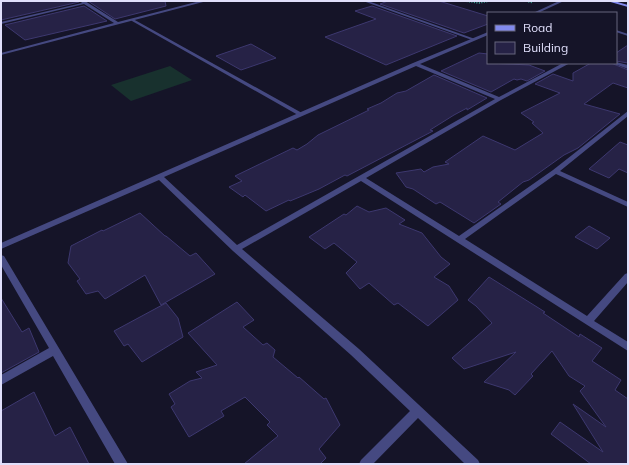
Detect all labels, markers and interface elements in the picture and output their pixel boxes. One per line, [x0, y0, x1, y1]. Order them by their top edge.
legend [487, 12, 617, 64]
text: Road [523, 20, 552, 35]
text: Building [523, 40, 568, 55]

